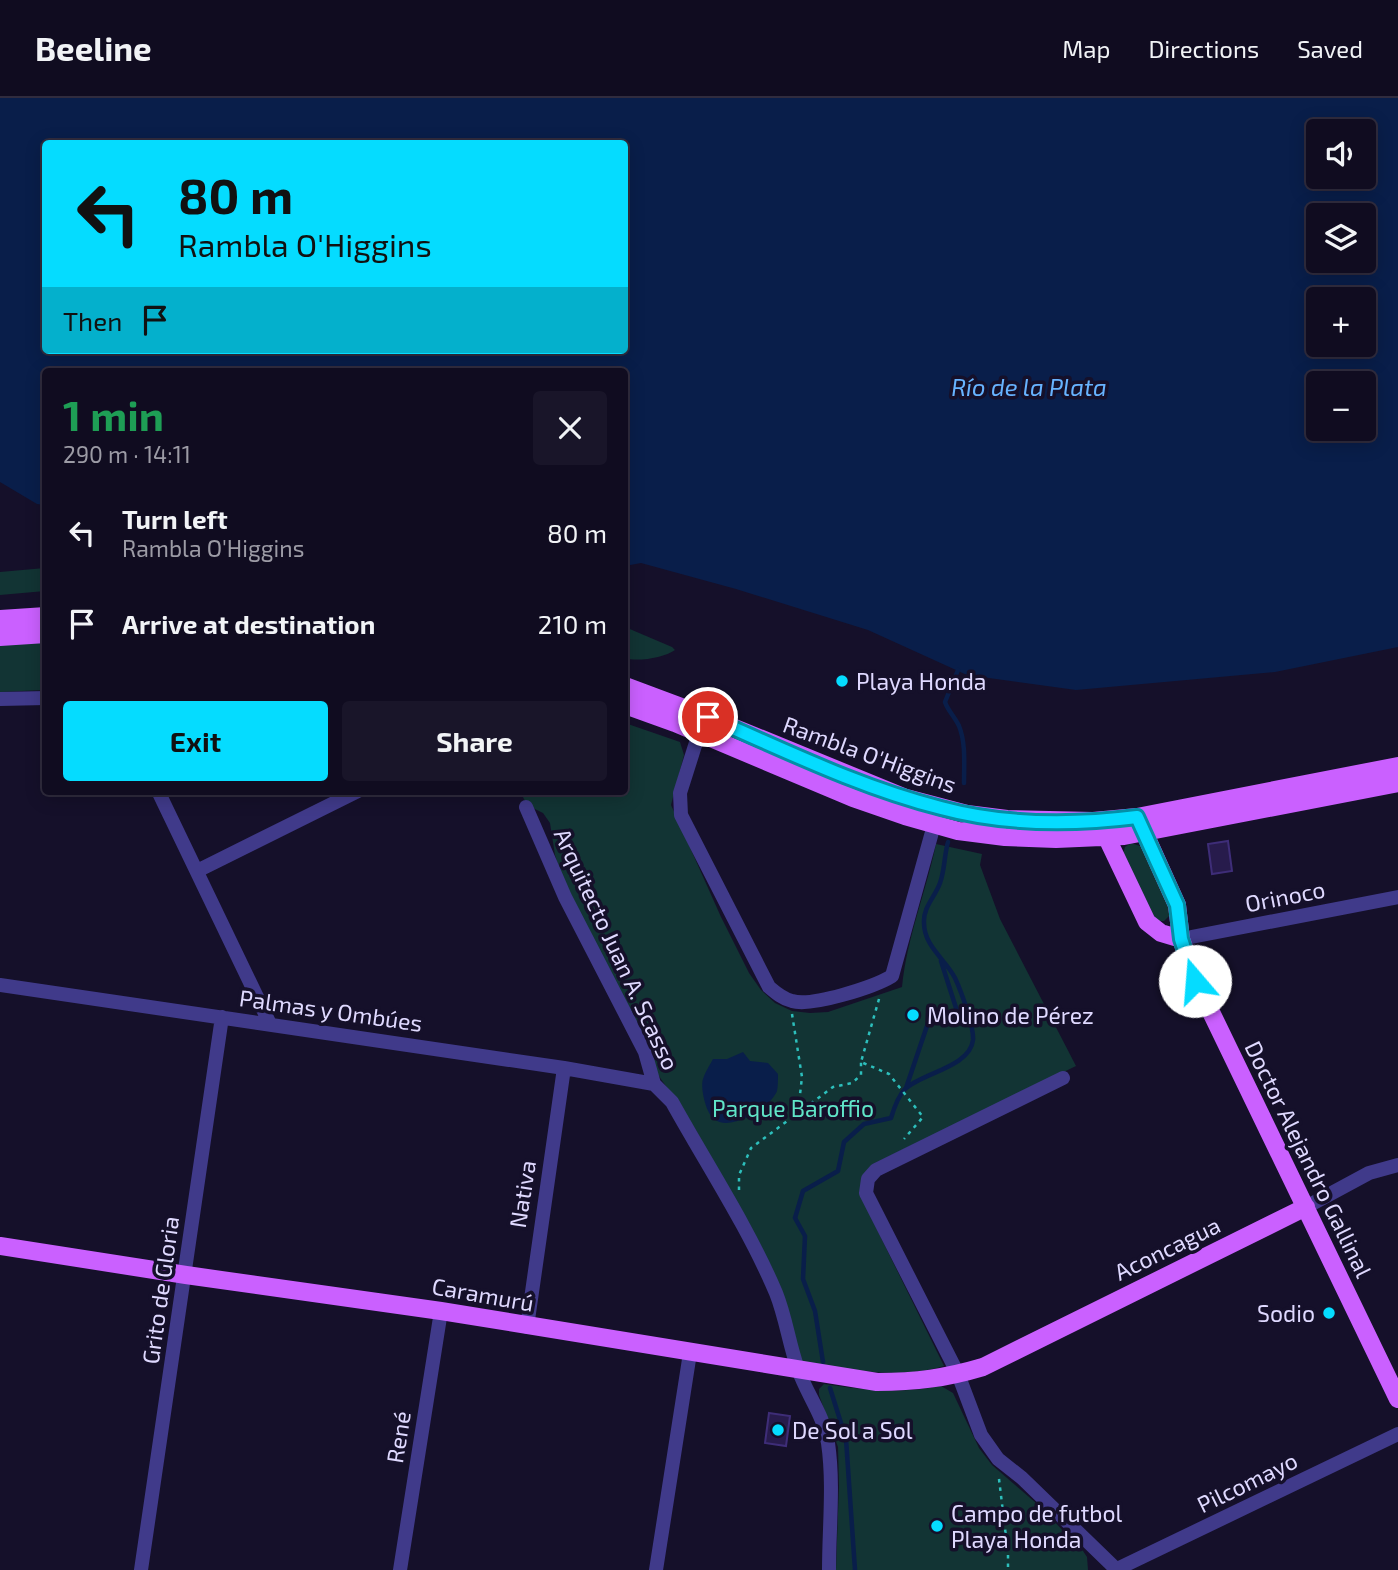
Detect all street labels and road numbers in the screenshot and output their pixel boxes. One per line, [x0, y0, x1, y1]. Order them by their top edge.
street label: Rambla O'Higgins [780, 710, 960, 798]
street label: Arquitecto Juan A. Scasso [549, 824, 685, 1074]
street label: Orinoco [1243, 875, 1327, 917]
street label: Palmas y Ombúes [238, 983, 424, 1037]
street label: Doctor Alejandro Gallinal [1240, 1036, 1379, 1282]
street label: Nativa [503, 1158, 541, 1230]
street label: Aconcagua [1110, 1210, 1224, 1286]
street label: Grito de Gloria [136, 1214, 184, 1366]
street label: Caramurú [430, 1271, 536, 1317]
street label: René [380, 1409, 416, 1465]
street label: Pilcomayo [1192, 1446, 1302, 1518]

